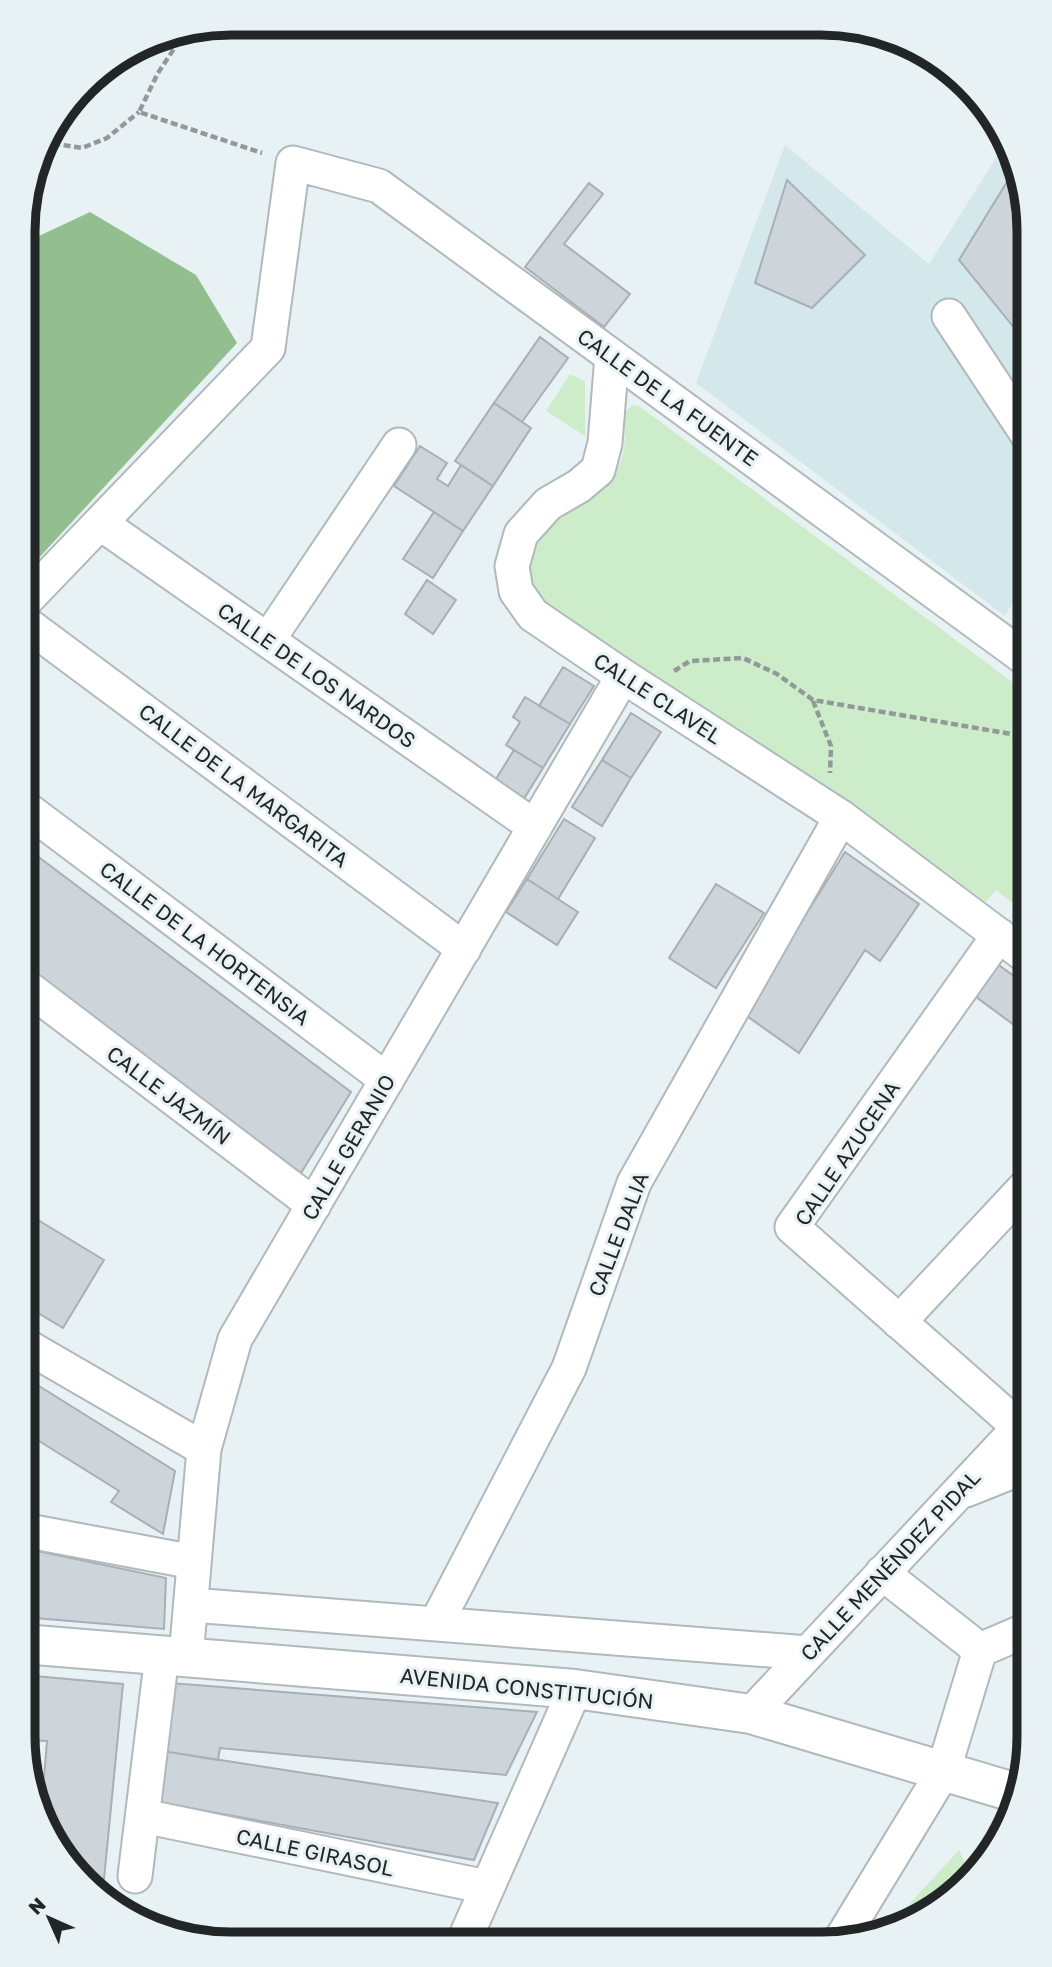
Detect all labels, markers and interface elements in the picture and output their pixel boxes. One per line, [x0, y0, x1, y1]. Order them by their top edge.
street label: CALLE DE LA FUENTE [573, 323, 763, 471]
street label: CALLE DE LOS NARDOS [213, 597, 421, 753]
street label: CALLE CLAVEL [589, 647, 727, 749]
street label: CALLE DE LA MARGARITA [134, 698, 354, 872]
street label: CALLE DE LA HORTENSIA [95, 856, 315, 1030]
street label: CALLE JAZMÍN [102, 1040, 236, 1150]
street label: CALLE GERANIO [296, 1069, 400, 1225]
street label: CALLE AZUCENA [789, 1076, 905, 1230]
street label: CALLE DALIA [582, 1168, 654, 1300]
street label: CALLE MENÉNDEZ PIDAL [795, 1464, 985, 1666]
street label: AVENIDA CONSTITUCIÓN [399, 1662, 655, 1714]
street label: CALLE GIRASOL [234, 1823, 396, 1881]
north arrow [14, 1883, 84, 1953]
text: N [23, 1892, 50, 1919]

